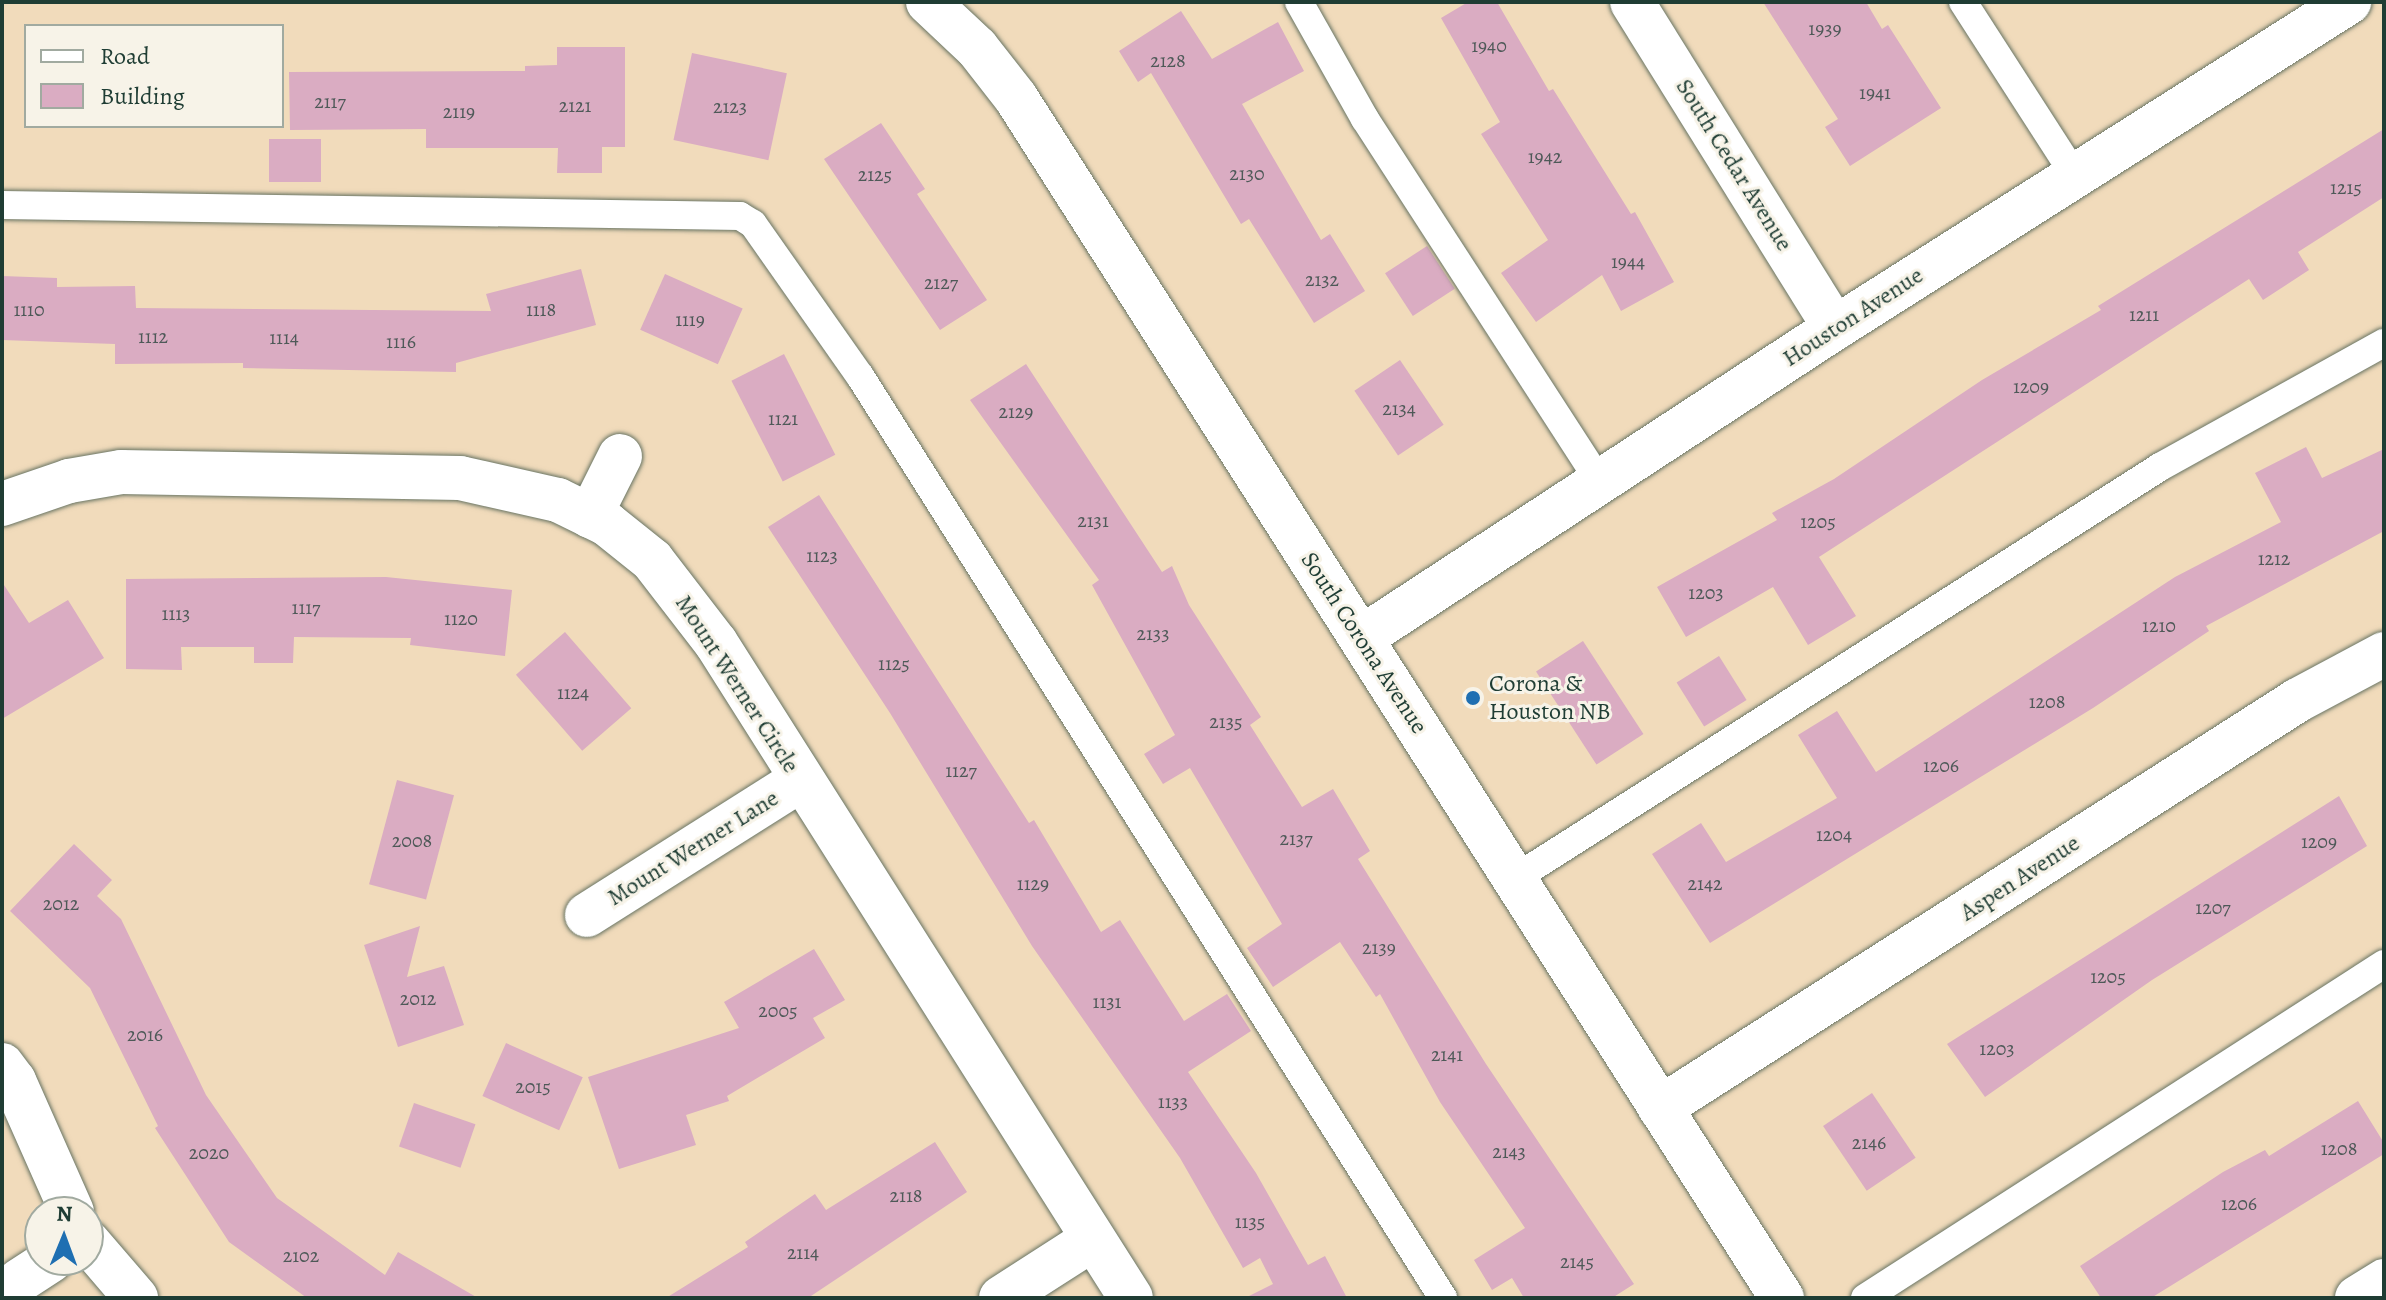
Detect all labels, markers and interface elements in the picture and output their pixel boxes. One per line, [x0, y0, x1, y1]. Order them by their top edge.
house number: 1939 [1808, 16, 1842, 40]
legend [24, 24, 284, 128]
house number: 1940 [1471, 33, 1507, 57]
text: Road [100, 40, 150, 72]
house number: 2128 [1150, 48, 1186, 72]
street label: South Cedar Avenue [1669, 74, 1799, 256]
text: Building [100, 80, 185, 112]
house number: 1941 [1859, 80, 1891, 104]
house number: 2117 [314, 89, 346, 113]
house number: 2121 [559, 93, 591, 117]
house number: 2123 [713, 94, 747, 118]
house number: 2119 [443, 99, 475, 123]
house number: 1942 [1528, 144, 1562, 168]
house number: 2130 [1229, 161, 1265, 185]
house number: 2125 [858, 162, 892, 186]
house number: 1215 [2330, 175, 2362, 199]
house number: 1944 [1611, 249, 1645, 273]
street label: Houston Avenue [1777, 261, 1929, 373]
house number: 2132 [1305, 267, 1339, 291]
house number: 2127 [924, 270, 958, 294]
house number: 1110 [13, 297, 45, 321]
house number: 1118 [526, 297, 556, 321]
house number: 1211 [2129, 302, 2159, 326]
house number: 1119 [675, 307, 705, 331]
house number: 1112 [138, 324, 168, 348]
house number: 1114 [269, 325, 299, 349]
house number: 1116 [386, 329, 416, 353]
house number: 1209 [2013, 374, 2049, 398]
house number: 2134 [1382, 396, 1416, 420]
house number: 2129 [999, 399, 1033, 423]
house number: 1121 [768, 406, 798, 430]
house number: 2131 [1077, 508, 1109, 532]
house number: 1205 [1800, 509, 1836, 533]
house number: 1123 [806, 543, 838, 567]
house number: 1212 [2258, 546, 2290, 570]
street label: South Corona Avenue [1295, 547, 1433, 739]
house number: 1203 [1688, 580, 1724, 604]
street label: Mount Werner Circle [669, 590, 805, 778]
house number: 1117 [292, 595, 320, 619]
house number: 1113 [162, 601, 190, 625]
house number: 1120 [444, 606, 478, 630]
house number: 1210 [2142, 613, 2176, 637]
house number: 2133 [1137, 621, 1169, 645]
house number: 1125 [878, 651, 910, 675]
place label: Corona & Houston NB [1489, 670, 1611, 726]
house number: 1124 [557, 680, 589, 704]
marker: Corona & Houston NB [1464, 689, 1482, 707]
house number: 1208 [2029, 689, 2065, 713]
house number: 2135 [1209, 709, 1243, 733]
house number: 1206 [1923, 753, 1959, 777]
house number: 1127 [945, 758, 977, 782]
street label: Mount Werner Lane [602, 784, 784, 912]
house number: 1204 [1816, 822, 1852, 846]
house number: 2137 [1279, 826, 1313, 850]
house number: 2008 [392, 828, 432, 852]
street label: Aspen Avenue [1955, 829, 2085, 927]
house number: 1209 [2301, 829, 2337, 853]
house number: 1129 [1017, 871, 1049, 895]
house number: 2142 [1688, 871, 1722, 895]
house number: 2012 [43, 891, 79, 915]
house number: 1207 [2195, 895, 2231, 919]
house number: 2139 [1362, 935, 1396, 959]
house number: 1205 [2090, 964, 2126, 988]
house number: 2012 [400, 986, 436, 1010]
house number: 1131 [1093, 989, 1121, 1013]
house number: 2005 [758, 998, 798, 1022]
house number: 2016 [127, 1022, 163, 1046]
house number: 1203 [1979, 1036, 2015, 1060]
house number: 2141 [1431, 1042, 1463, 1066]
house number: 2015 [515, 1074, 551, 1098]
house number: 1133 [1158, 1089, 1188, 1113]
house number: 2146 [1852, 1130, 1886, 1154]
house number: 1208 [2321, 1136, 2357, 1160]
house number: 2143 [1492, 1139, 1526, 1163]
house number: 2020 [189, 1140, 229, 1164]
house number: 2118 [890, 1183, 922, 1207]
house number: 1206 [2221, 1191, 2257, 1215]
north arrow [24, 1196, 104, 1276]
text: N [56, 1199, 73, 1229]
house number: 1135 [1235, 1209, 1265, 1233]
house number: 2114 [787, 1240, 819, 1264]
house number: 2102 [283, 1243, 319, 1267]
house number: 2145 [1560, 1249, 1594, 1273]

